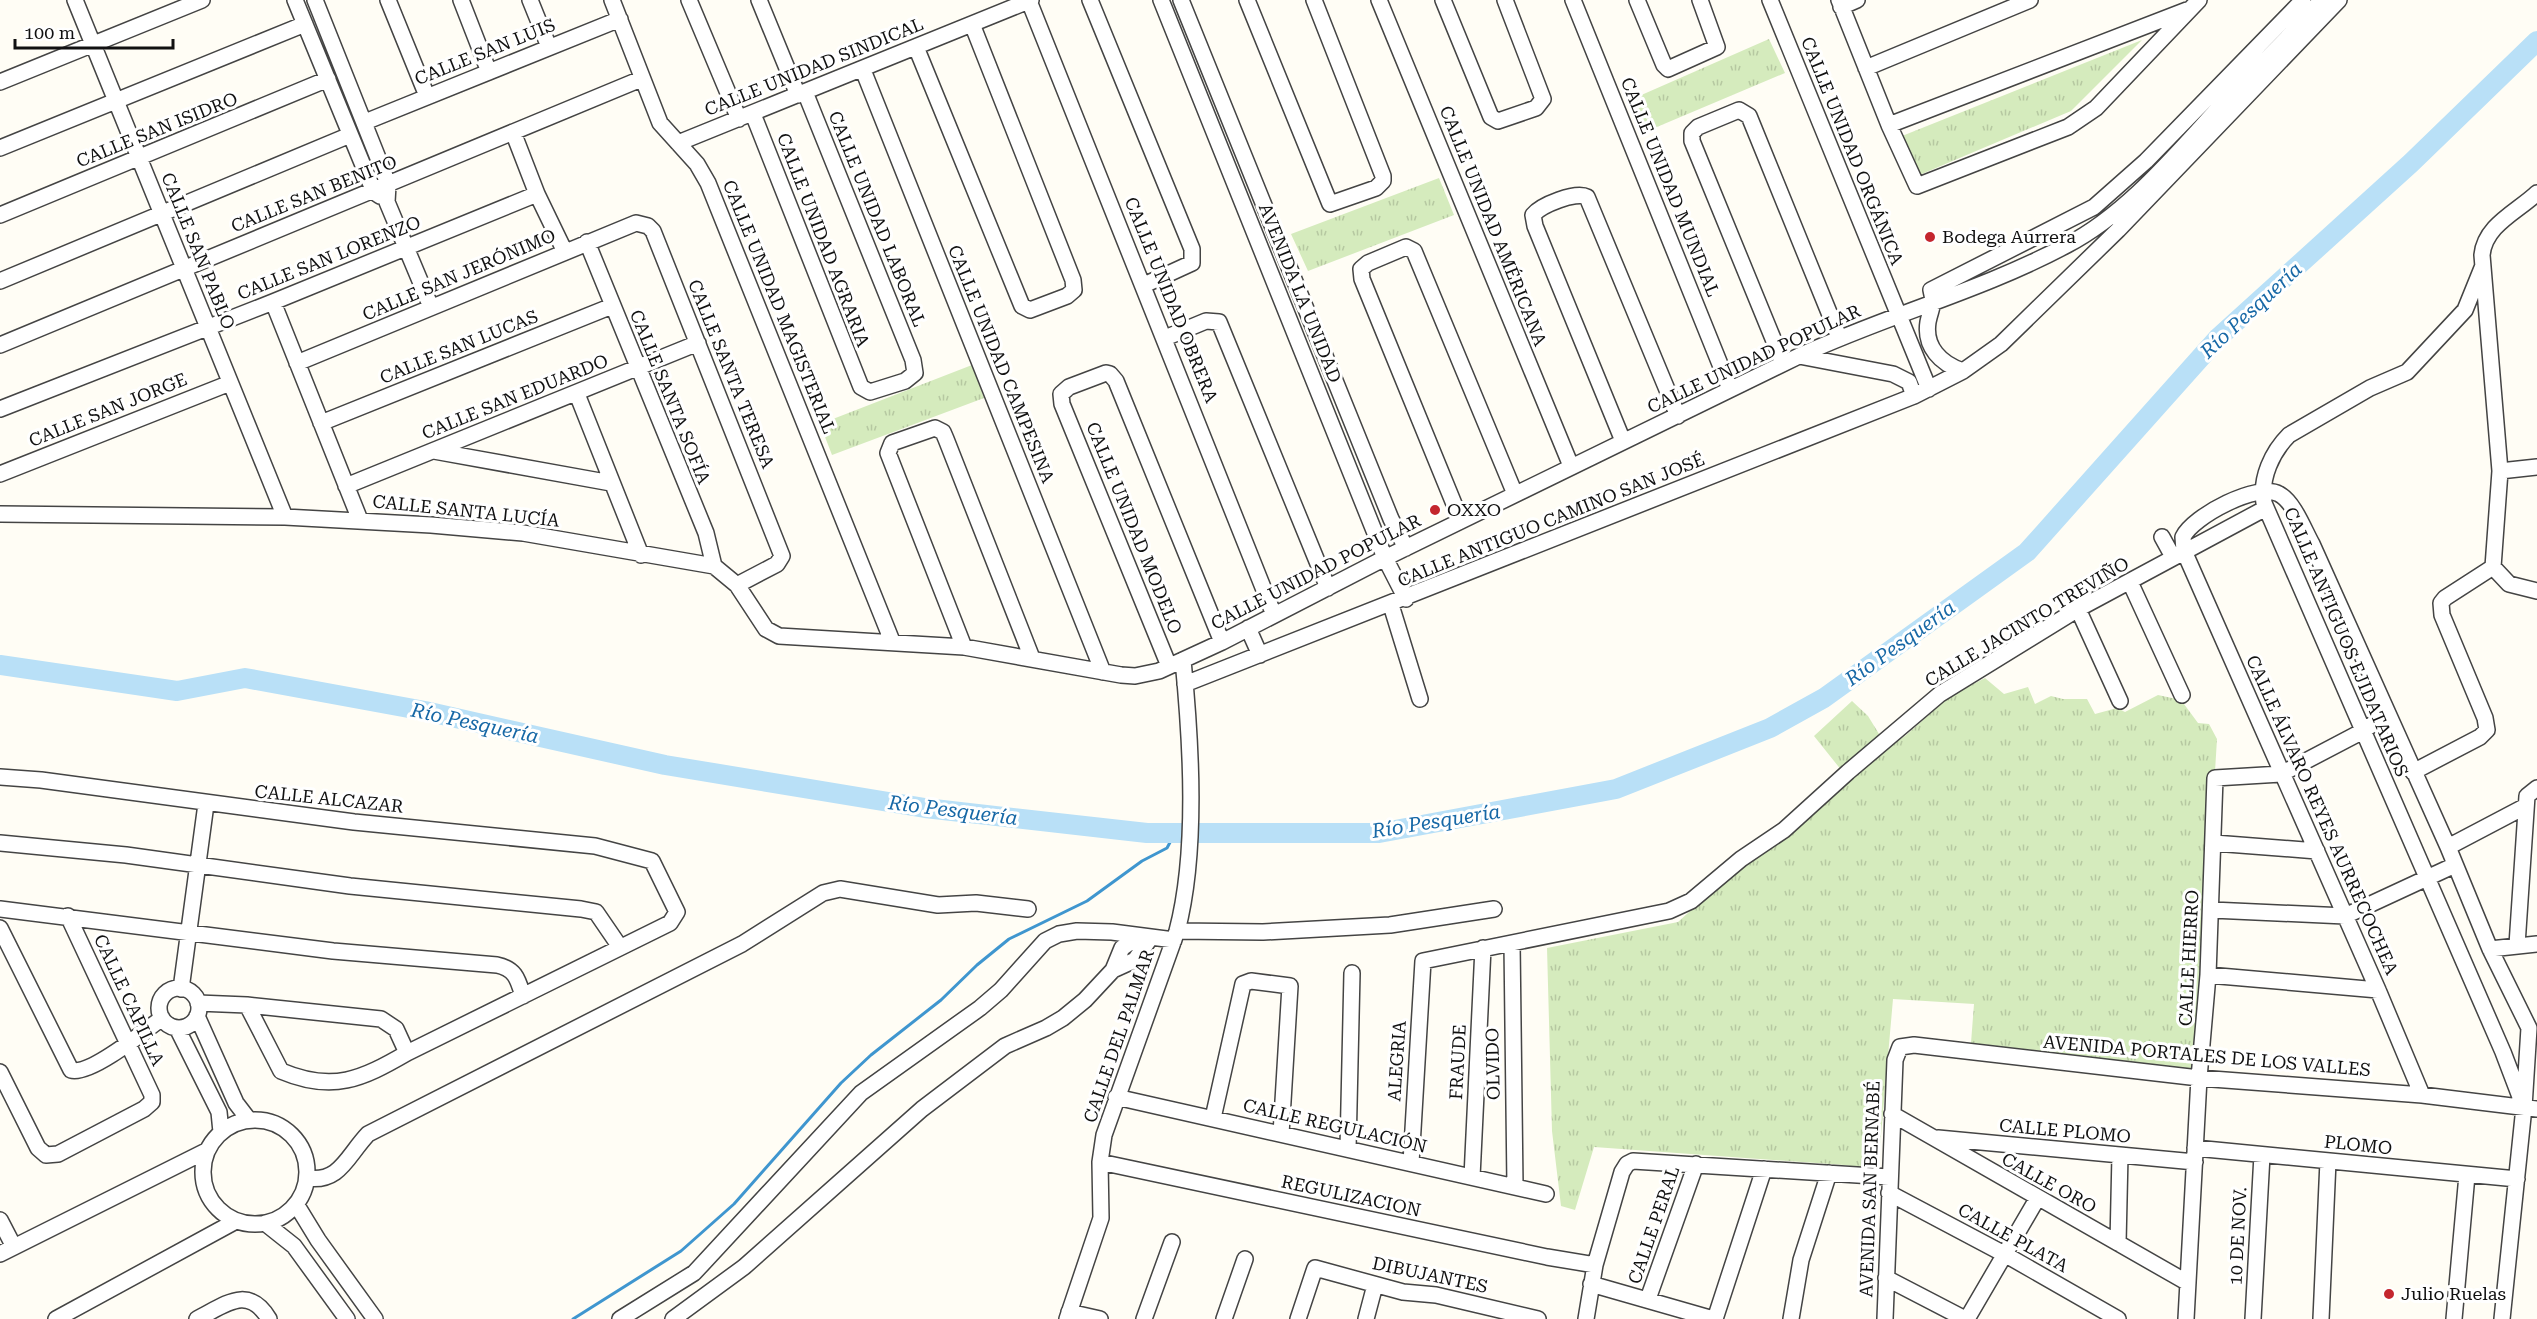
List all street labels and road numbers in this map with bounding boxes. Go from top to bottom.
street label: CALLE UNIDAD SINDICAL [701,13,926,120]
street label: CALLE SAN LUIS [411,14,558,89]
street label: CALLE UNIDAD ORGÁNICA [1797,34,1908,268]
street label: CALLE UNIDAD MUNDIAL [1617,74,1724,300]
street label: CALLE SAN ISIDRO [73,88,240,171]
street label: CALLE UNIDAD AMÉRICANA [1436,103,1551,349]
street label: CALLE UNIDAD LABORAL [825,108,930,330]
street label: CALLE UNIDAD AGRARIA [773,130,874,350]
street label: CALLE SAN BENITO [228,151,400,236]
street label: CALLE SAN PABLO [157,169,240,332]
street label: CALLE UNIDAD MAGISTERIAL [719,177,840,437]
street label: CALLE UNIDAD OBRERA [1121,194,1223,406]
street label: AVENIDA LA UNIDAD [1255,200,1346,386]
street label: CALLE SAN LORENZO [234,211,423,304]
street label: CALLE SAN JERÓNIMO [359,224,558,325]
street label: CALLE UNIDAD CAMPESINA [944,242,1059,486]
street label: CALLE SANTA TERESA [684,276,779,472]
street label: CALLE UNIDAD POPULAR [1644,300,1864,417]
street label: CALLE SAN LUCAS [377,305,541,388]
street label: CALLE SANTA SOFÍA [626,307,715,487]
street label: CALLE SAN EDUARDO [419,350,611,444]
street label: CALLE SAN JORGE [26,368,190,451]
street label: CALLE UNIDAD MODELO [1082,419,1187,637]
street label: CALLE ANTIGUO CAMINO SAN JOSÉ [1394,448,1707,591]
street label: CALLE SANTA LUCÍA [371,490,561,531]
street label: CALLE ANTIGUOS EJIDATARIOS [2280,504,2413,780]
street label: CALLE UNIDAD POPULAR [1207,509,1425,634]
street label: CALLE JACINTO TREVIÑO [1921,552,2133,691]
street label: CALLE ÁLVARO REYES AURRECOCHEA [2242,652,2403,978]
street label: CALLE ALCAZAR [254,780,405,817]
street label: CALLE HIERRO [2174,889,2203,1027]
street label: CALLE CAPILLA [90,931,169,1069]
street label: CALLE DEL PALMAR [1079,946,1158,1125]
street label: ALEGRIA [1383,1019,1410,1102]
street label: FRAUDE [1445,1024,1470,1100]
street label: OLVIDO [1481,1028,1504,1100]
street label: AVENIDA PORTALES DE LOS VALLES [2042,1031,2372,1080]
street label: AVENIDA SAN BERNABÉ [1855,1080,1884,1298]
street label: CALLE REGULACIÓN [1241,1094,1429,1157]
street label: CALLE PLOMO [1998,1114,2132,1147]
street label: PLOMO [2323,1130,2393,1159]
street label: CALLE ORO [1998,1148,2100,1217]
street label: CALLE PERAL [1624,1163,1684,1287]
street label: REGULIZACION [1279,1170,1423,1221]
street label: 10 DE NOV. [2224,1186,2251,1286]
street label: CALLE PLATA [1955,1199,2072,1277]
street label: DIBUJANTES [1370,1252,1490,1297]

